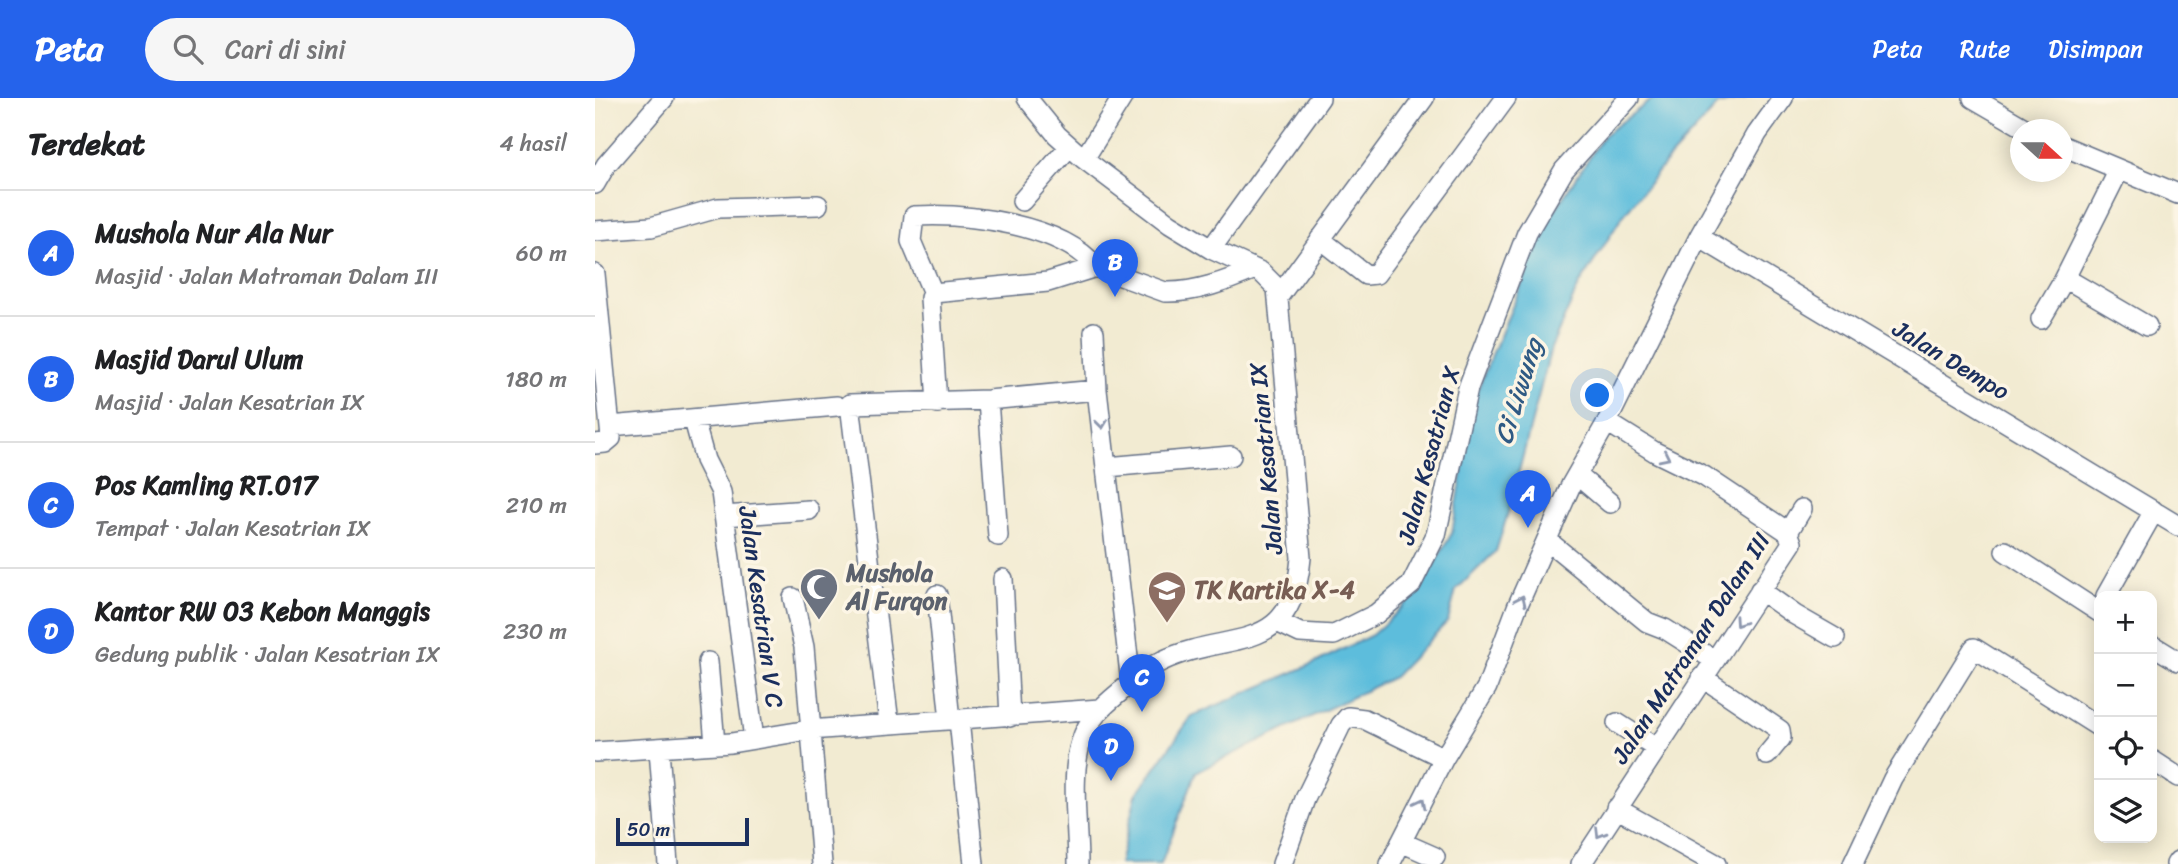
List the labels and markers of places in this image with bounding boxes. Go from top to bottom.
pin: B [1092,239,1138,297]
pin: A [1505,470,1551,528]
place label: Mushola Al Furqon [845,552,947,622]
mosque icon: Mushola Al Furqon [798,566,840,621]
school or university icon: TK Kartika X-4 [1146,569,1188,624]
place label: TK Kartika X-4 [1194,569,1355,611]
pin: C [1119,654,1165,712]
pin: D [1088,723,1134,781]

